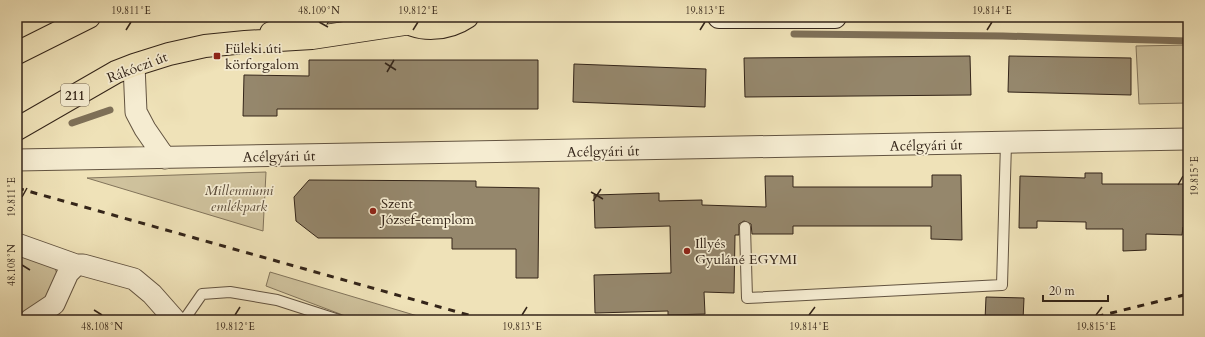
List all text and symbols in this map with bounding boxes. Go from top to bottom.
text: 19.811°E [111,4,151,18]
text: 48.109°N [298,4,340,18]
text: 19.812°E [398,4,438,18]
text: 19.813°E [685,4,725,18]
text: 19.814°E [972,4,1012,18]
place label: Füleki úti körforgalom [225,39,299,74]
street label: Rákóczi út [104,47,171,88]
marker: Füleki úti körforgalom [212,51,222,61]
road number: 211 [61,84,89,106]
street label: Acélgyári út [890,135,963,156]
street label: Acélgyári út [567,141,640,162]
street label: Acélgyári út [243,146,316,167]
text: 19.815°E [1188,156,1202,196]
text: 19.811°E [5,177,19,217]
park label: Millenniumi emlékpark [205,181,274,216]
place label: Szent József-templom [379,194,474,229]
marker: Szent József-templom [368,206,378,216]
place label: Illyés Gyuláné EGYMI [695,234,797,269]
text: 48.108°N [5,244,19,286]
marker: Illyés Gyuláné EGYMI [682,246,692,256]
scale bar [1043,277,1108,303]
text: 20 m [1049,283,1076,299]
text: 48.108°N [81,320,123,334]
text: 19.812°E [215,320,255,334]
text: 19.813°E [502,320,542,334]
text: 19.814°E [789,320,829,334]
text: 19.815°E [1076,320,1116,334]

